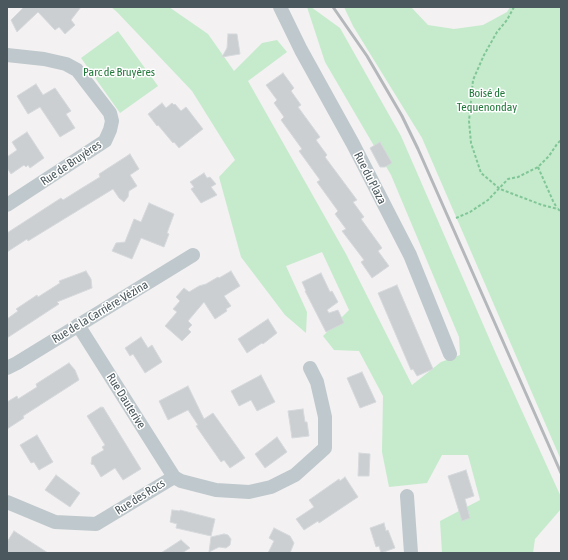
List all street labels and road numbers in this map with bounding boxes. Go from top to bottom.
street label: Rue de Bruyères [38,137,104,189]
street label: Rue du Plaza [351,150,389,206]
street label: Rue de la Carrière-Vézina [49,278,151,346]
street label: Rue Dauterive [103,371,149,431]
street label: Rue des Rocs [112,476,168,518]

